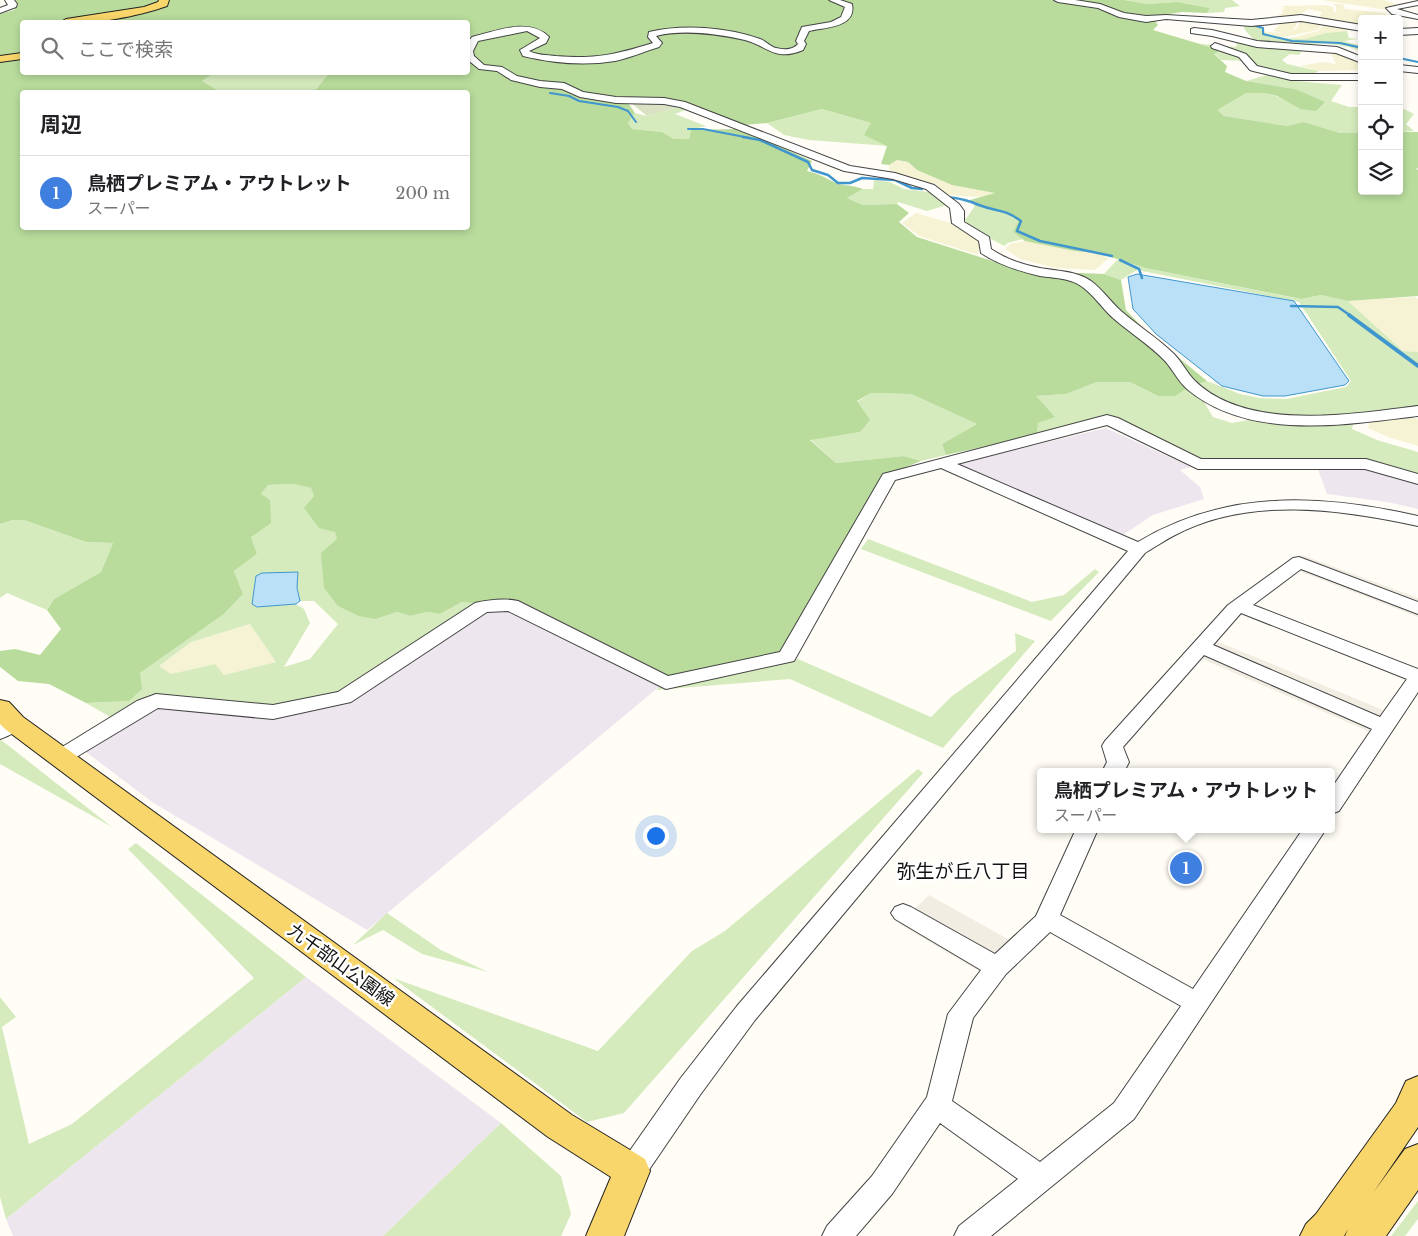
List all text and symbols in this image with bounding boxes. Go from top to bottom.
map controls [1358,15,1403,195]
button: + [1358,15,1403,60]
search box [20,20,470,75]
icon: search [38,34,66,62]
text: ここで検索 [78,38,173,61]
button: − [1358,60,1403,105]
button: locate [1358,105,1403,150]
text: 周辺 [40,112,82,138]
button: layers [1358,150,1403,195]
text: 鳥栖プレミアム・アウトレット [87,172,352,195]
text: 1 [53,183,59,203]
text: 200 m [396,183,450,203]
text: スーパー [87,198,151,218]
popup [1037,768,1335,833]
text: 鳥栖プレミアム・アウトレット [1054,779,1318,802]
text: スーパー [1054,805,1118,825]
your location [643,823,669,849]
pin: 1 [1170,849,1202,887]
district label: 弥生が丘八丁目 [896,860,1030,883]
street label: 九千部山公園線 [284,919,398,1011]

